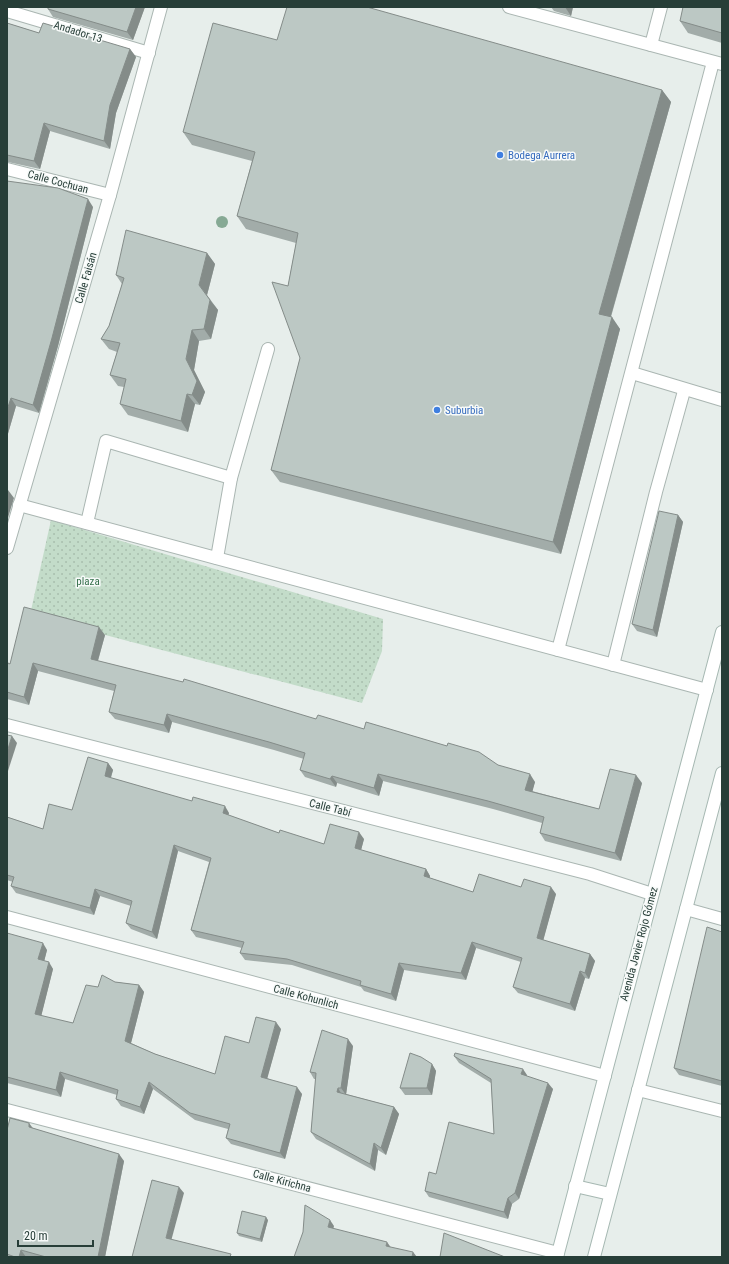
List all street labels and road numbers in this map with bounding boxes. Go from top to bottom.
street label: Andador 13 [52,18,104,46]
street label: Calle Cochuan [26,168,90,196]
street label: Calle Faisán [72,251,100,305]
street label: Calle Tabí [308,797,353,820]
street label: Avenida Javier Rojo Gómez [617,885,661,1003]
street label: Calle Kohunlich [272,982,340,1012]
street label: Calle Kirichna [252,1167,312,1195]

